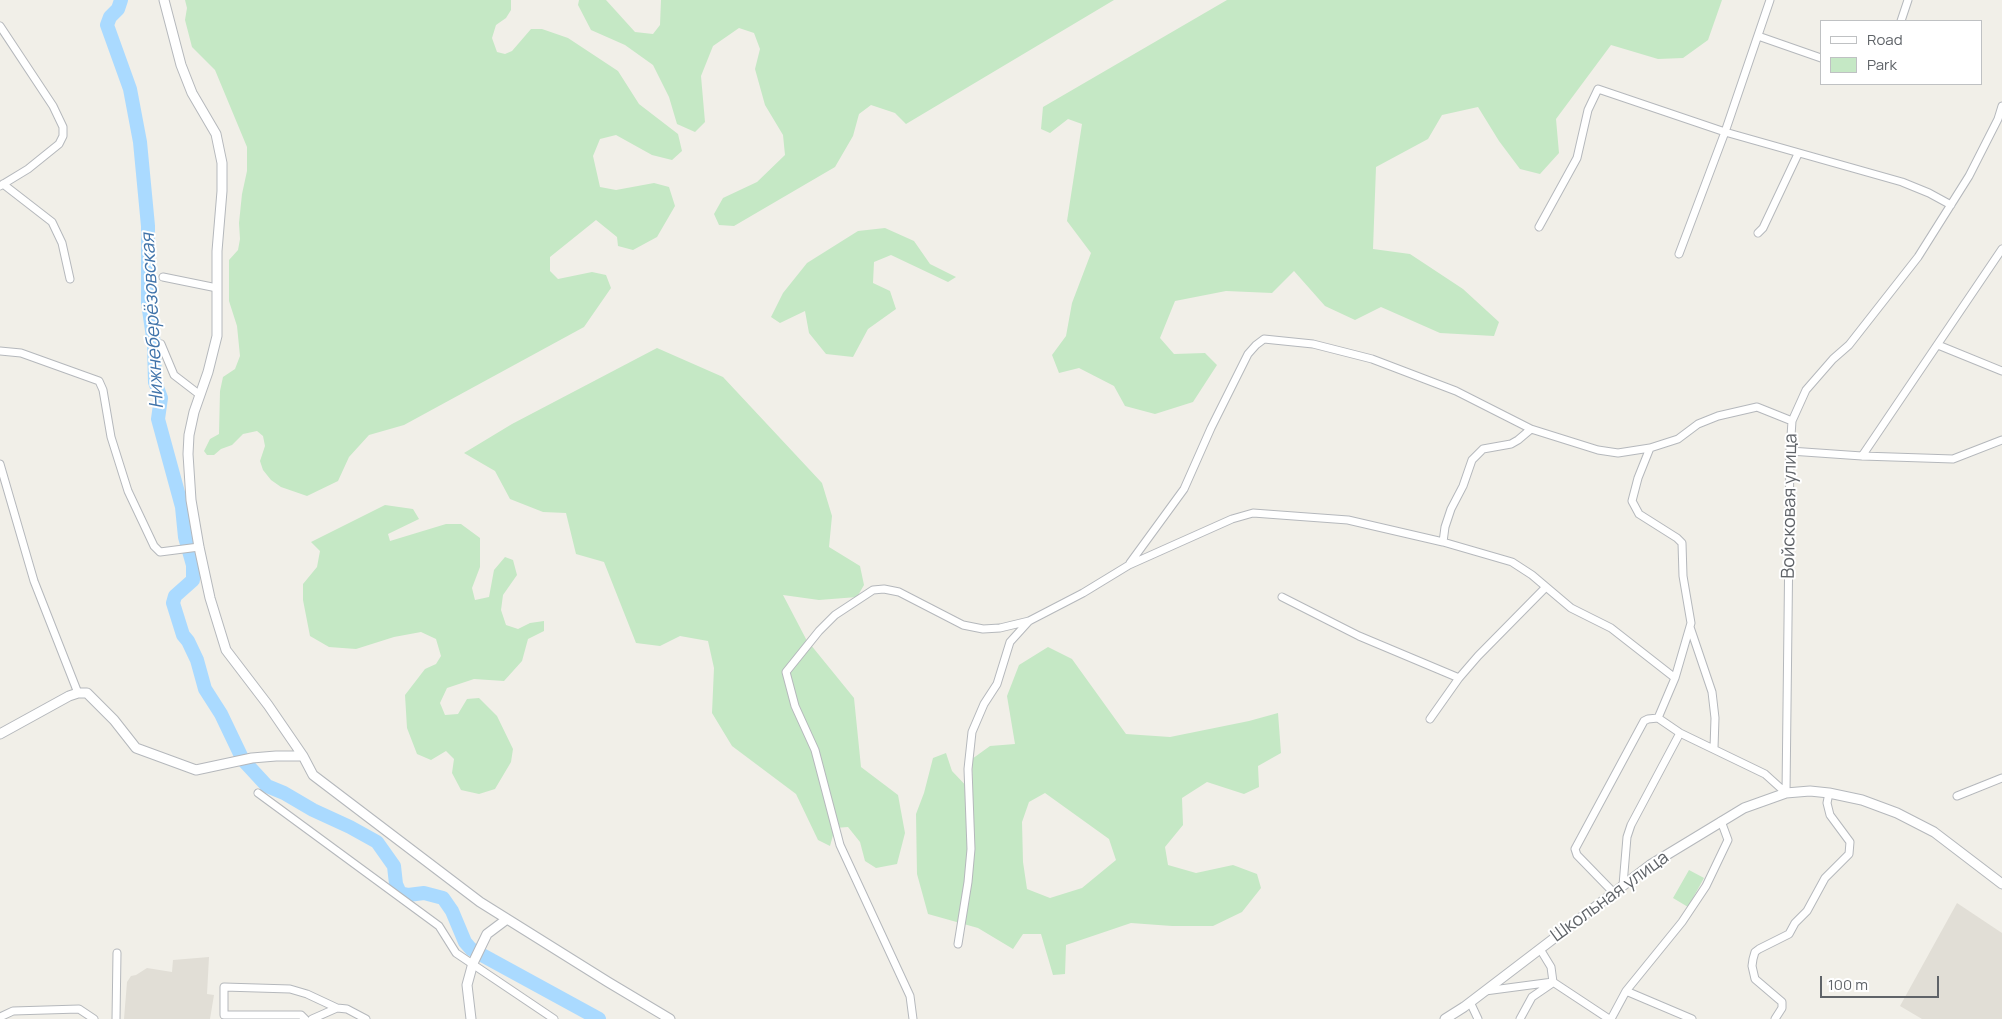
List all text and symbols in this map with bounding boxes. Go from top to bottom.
legend [1820,20,1982,85]
text: Road [1867,29,1903,50]
text: Park [1867,54,1897,75]
water label: Нижнеберёзовская [137,233,169,409]
street label: Войсковая улица [1778,433,1802,579]
street label: Школьная улица [1547,847,1673,947]
scale bar [1822,966,1941,998]
text: 100 m [1828,974,1868,995]

